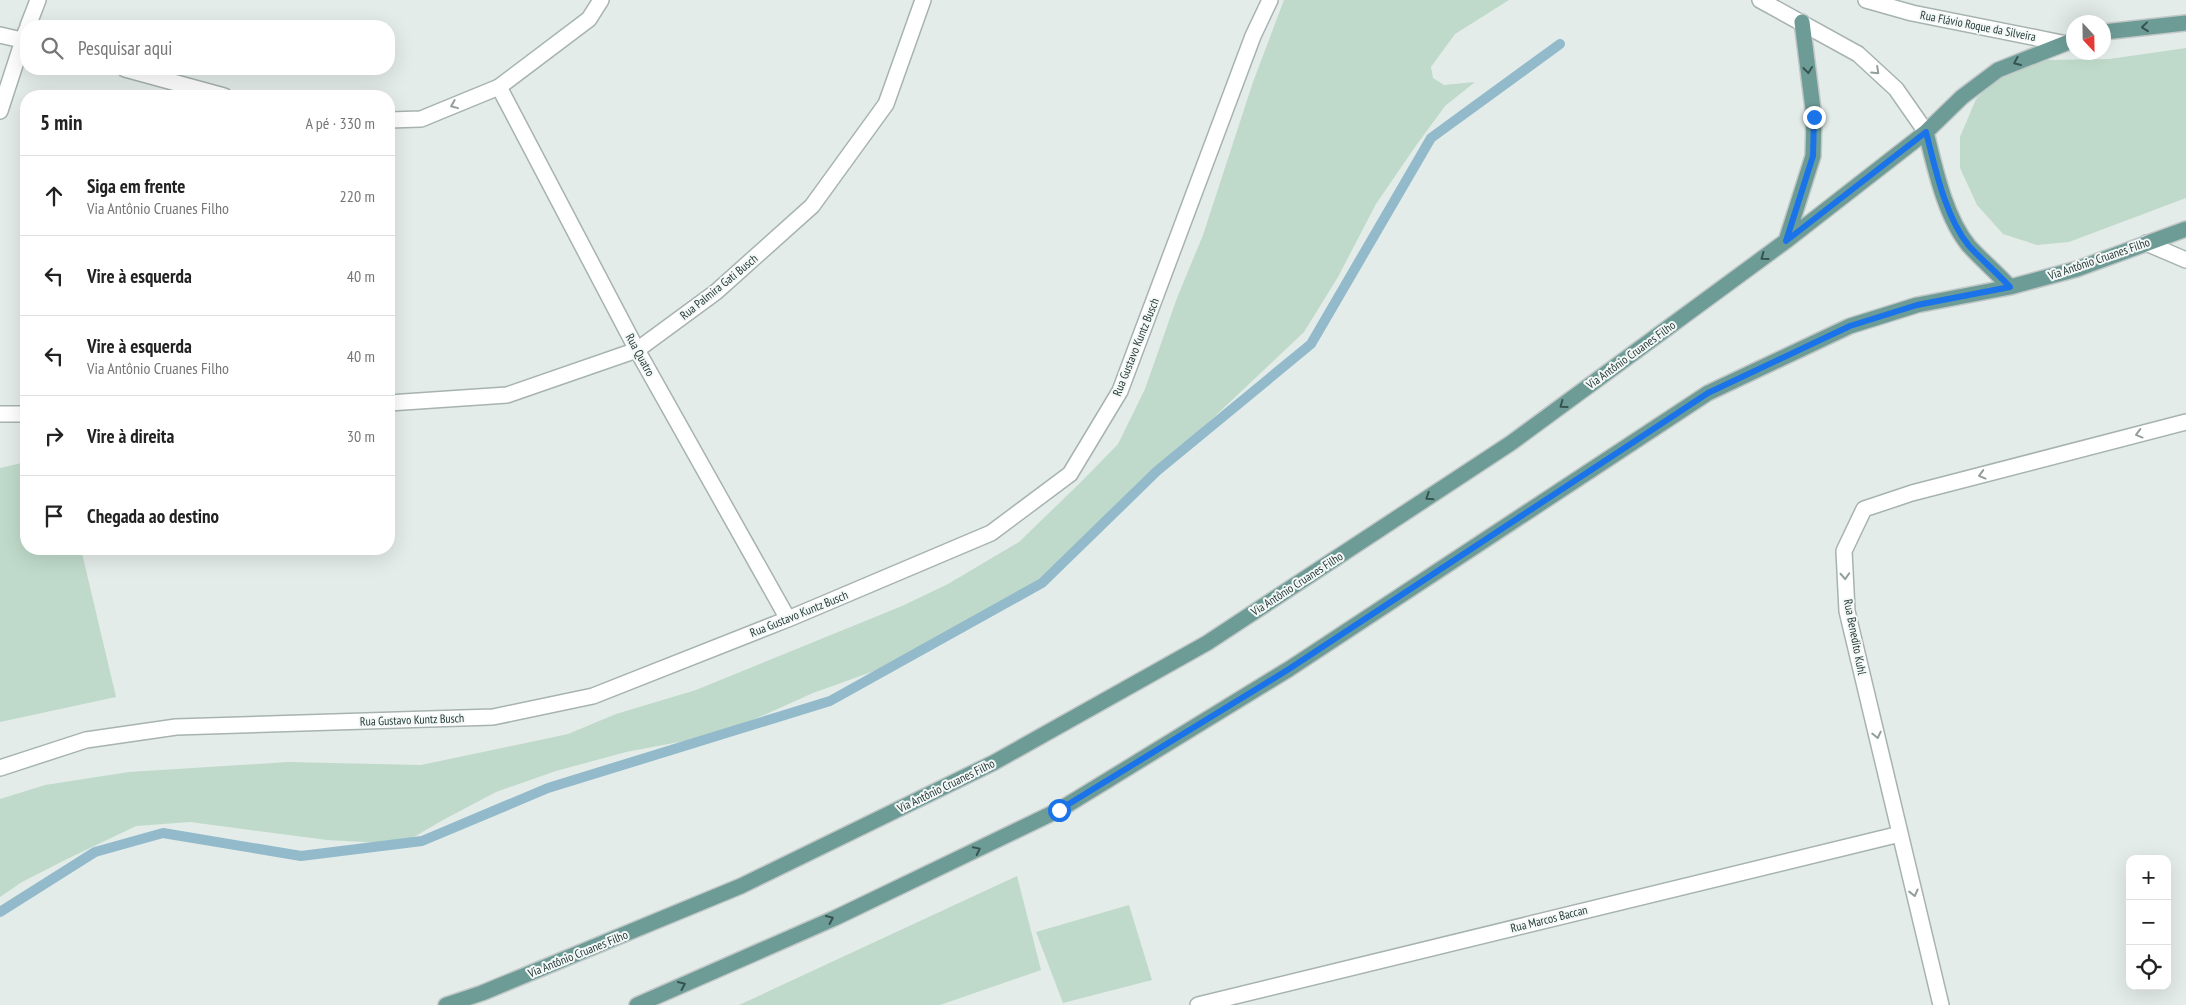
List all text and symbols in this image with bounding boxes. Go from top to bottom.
street label: Rua Flávio Roque da Silveira [1919,7,2037,44]
north arrow [2066,15,2111,60]
search box [20,20,395,75]
one-way arrow [2140,21,2148,32]
icon: search [38,34,66,62]
text: Pesquisar aqui [78,36,172,60]
one-way arrow [2013,56,2022,66]
one-way arrow [1870,65,1879,74]
one-way arrow [1802,66,1813,74]
one-way arrow [450,99,459,110]
route end [1803,106,1826,129]
text: 5 min [40,109,82,136]
text: A pé · 330 m [305,113,375,133]
text: Siga em frente [87,174,185,198]
icon: ahead [40,182,68,210]
text: 220 m [340,186,375,206]
text: Via Antônio Cruanes Filho [87,198,229,218]
street label: Via Antônio Cruanes Filho [2045,234,2152,283]
street label: Rua Palmira Gati Busch [677,251,761,323]
one-way arrow [1760,251,1770,260]
icon: left [40,262,68,290]
text: Vire à esquerda [87,264,192,288]
text: 40 m [347,266,375,286]
street label: Rua Gustavo Kuntz Busch [1109,296,1162,398]
street label: Via Antônio Cruanes Filho [1582,317,1678,393]
street label: Rua Quatro [623,331,658,379]
text: Vire à esquerda [87,334,192,358]
icon: left [40,342,68,370]
text: 40 m [347,346,375,366]
text: Via Antônio Cruanes Filho [87,358,229,378]
one-way arrow [1559,399,1569,408]
icon: right [40,422,68,450]
text: Vire à direita [87,424,174,448]
text: 30 m [347,426,375,446]
one-way arrow [2134,428,2143,439]
one-way arrow [1977,469,1986,480]
one-way arrow [1425,491,1435,500]
icon: arrive [40,502,68,530]
text: Chegada ao destino [87,504,219,528]
street label: Via Antônio Cruanes Filho [1247,548,1345,619]
one-way arrow [1840,572,1851,580]
street label: Rua Gustavo Kuntz Busch [748,587,850,640]
street label: Rua Benedito Kuhl [1841,598,1870,676]
street label: Rua Gustavo Kuntz Busch [360,710,464,729]
one-way arrow [1871,730,1882,739]
street label: Via Antônio Cruanes Filho [894,755,997,816]
route start [1048,799,1071,822]
one-way arrow [972,845,981,856]
map controls [2126,855,2171,990]
button: + [2126,855,2171,900]
one-way arrow [1908,889,1919,898]
button: − [2126,900,2171,945]
street label: Rua Marcos Baccan [1509,902,1589,935]
one-way arrow [825,915,834,926]
street label: Via Antônio Cruanes Filho [525,927,630,981]
button: locate [2126,945,2171,990]
one-way arrow [677,981,686,992]

